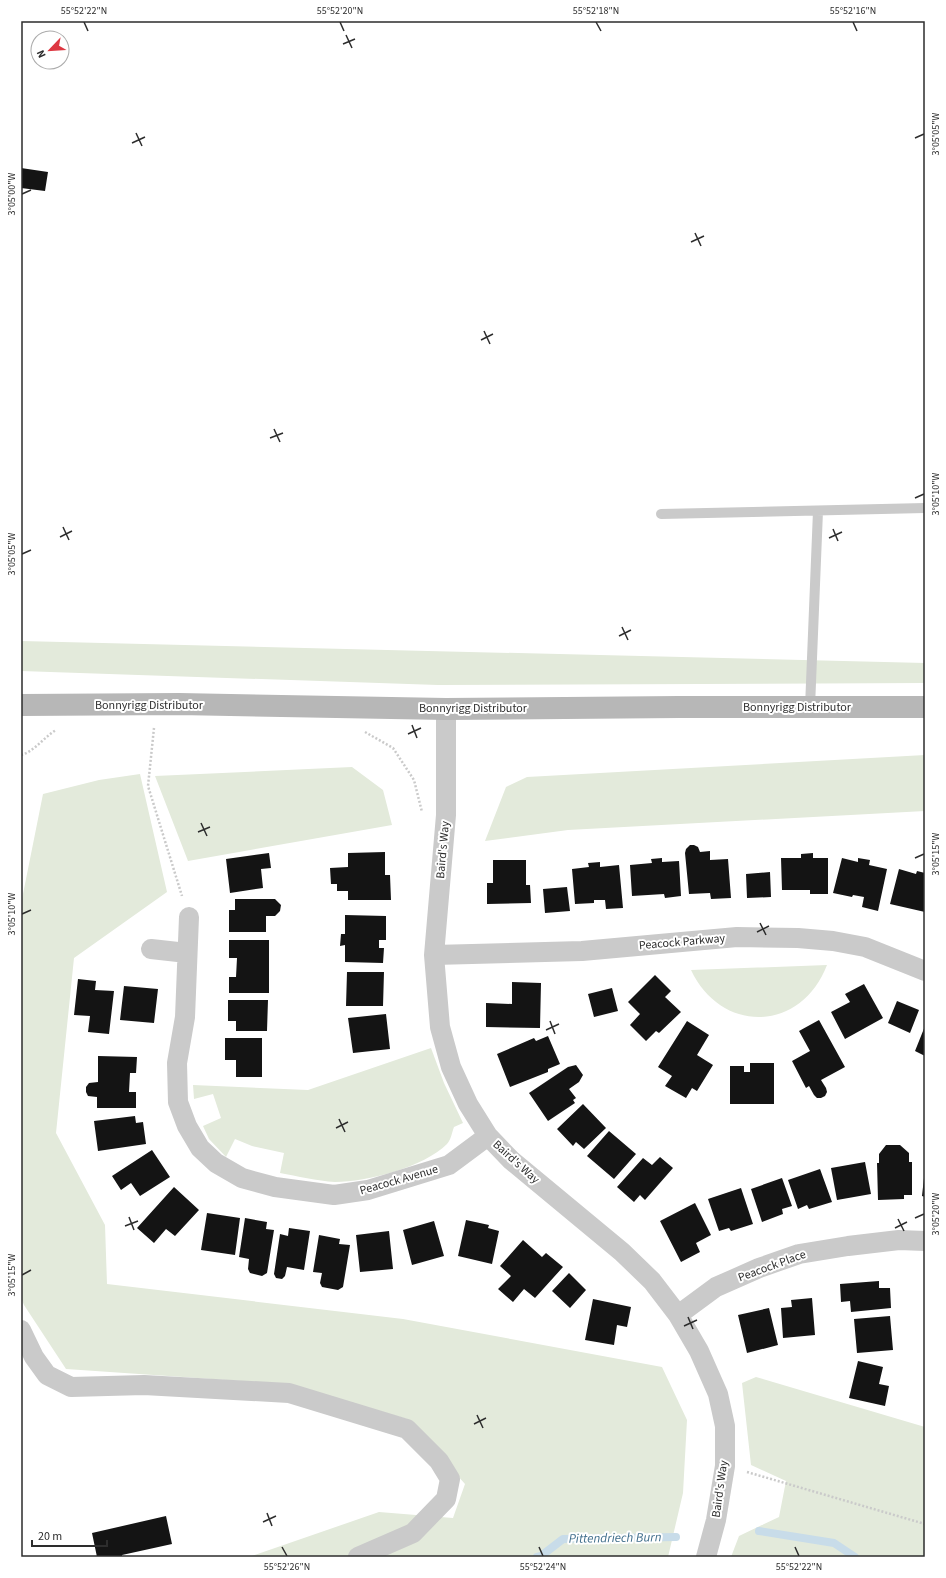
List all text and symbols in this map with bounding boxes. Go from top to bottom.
text: 55°52'22"N [61,4,107,18]
text: 55°52'20"N [317,4,363,18]
text: 55°52'18"N [573,4,619,18]
text: 55°52'16"N [830,4,876,18]
north arrow [30,30,70,70]
text: N [33,48,50,61]
text: 3°05'05"W [929,112,943,155]
text: 3°05'00"W [5,172,19,215]
text: 3°05'10"W [929,472,943,515]
text: 3°05'05"W [5,532,19,575]
street label: Bonnyrigg Distributor [95,697,204,714]
street label: Bonnyrigg Distributor [743,699,852,716]
street label: Bonnyrigg Distributor [419,700,528,717]
street label: Baird's Way [432,820,454,880]
text: 3°05'15"W [929,832,943,875]
text: 3°05'10"W [5,892,19,935]
street label: Peacock Parkway [638,930,726,954]
street label: Baird's Way [489,1136,543,1188]
street label: Peacock Avenue [358,1161,440,1199]
text: 3°05'20"W [929,1192,943,1235]
street label: Peacock Place [736,1246,808,1286]
text: 3°05'15"W [5,1253,19,1296]
street label: Baird's Way [708,1459,732,1519]
scale bar [32,1522,107,1548]
text: 20 m [38,1528,62,1545]
water label: Pittendriech Burn [568,1528,662,1548]
text: 55°52'26"N [264,1560,310,1574]
text: 55°52'24"N [520,1560,566,1574]
text: 55°52'22"N [776,1560,822,1574]

